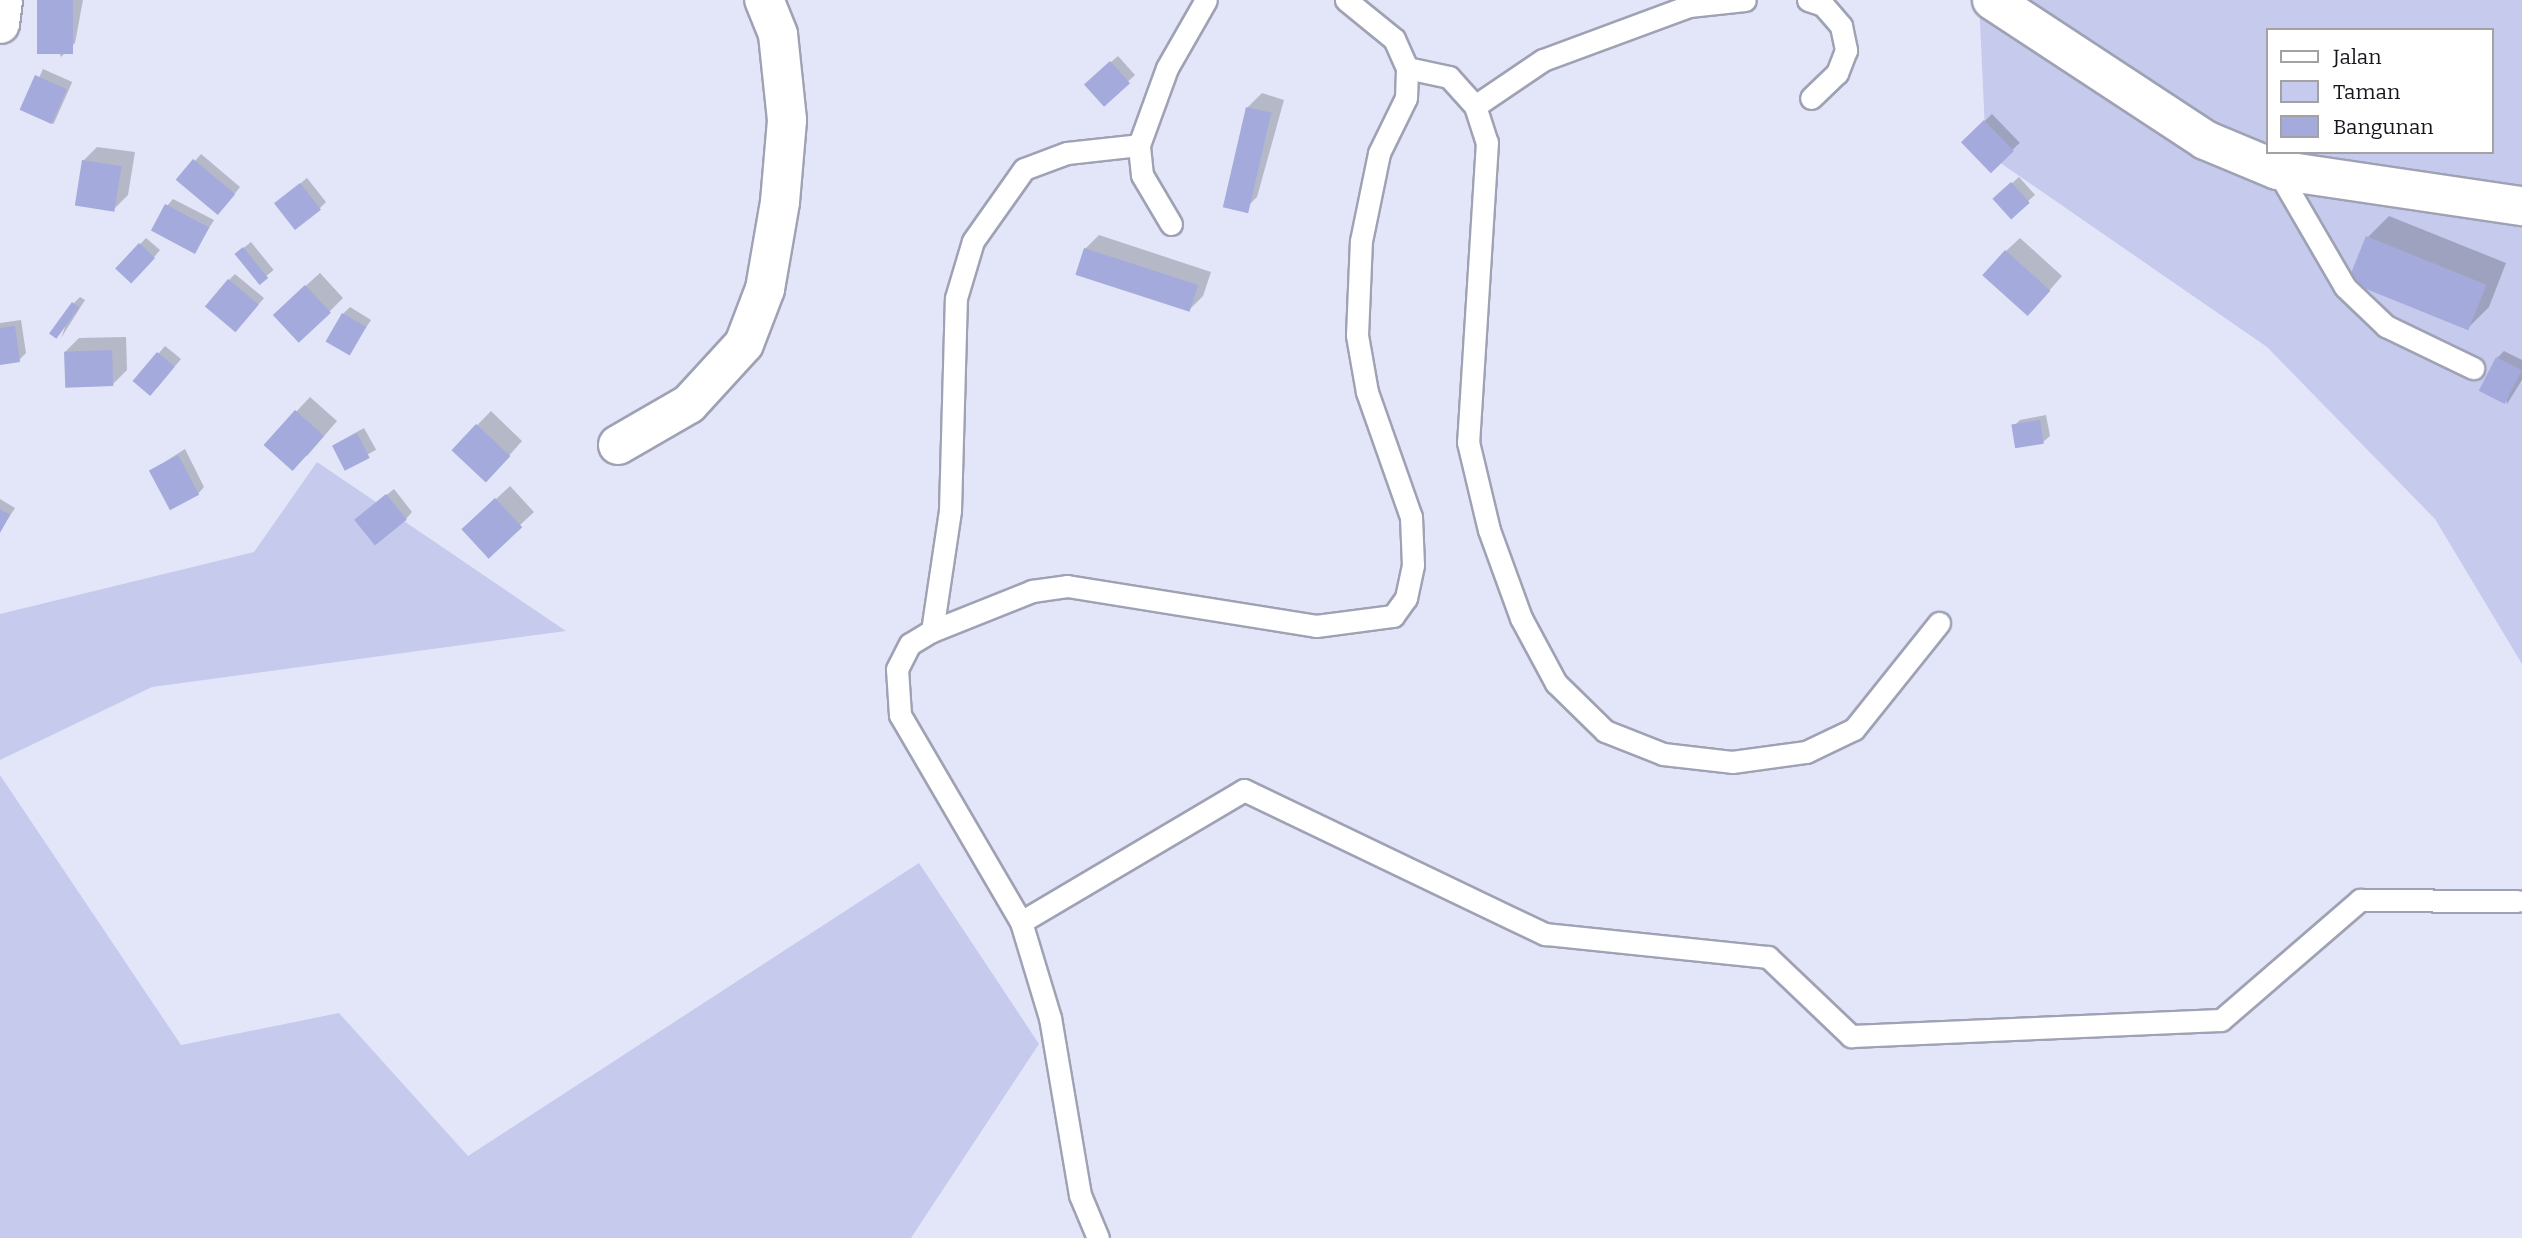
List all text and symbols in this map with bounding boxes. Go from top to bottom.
legend [2266,28,2494,154]
text: Jalan [2333,44,2382,70]
text: Taman [2333,79,2400,105]
text: Bangunan [2333,114,2434,140]

